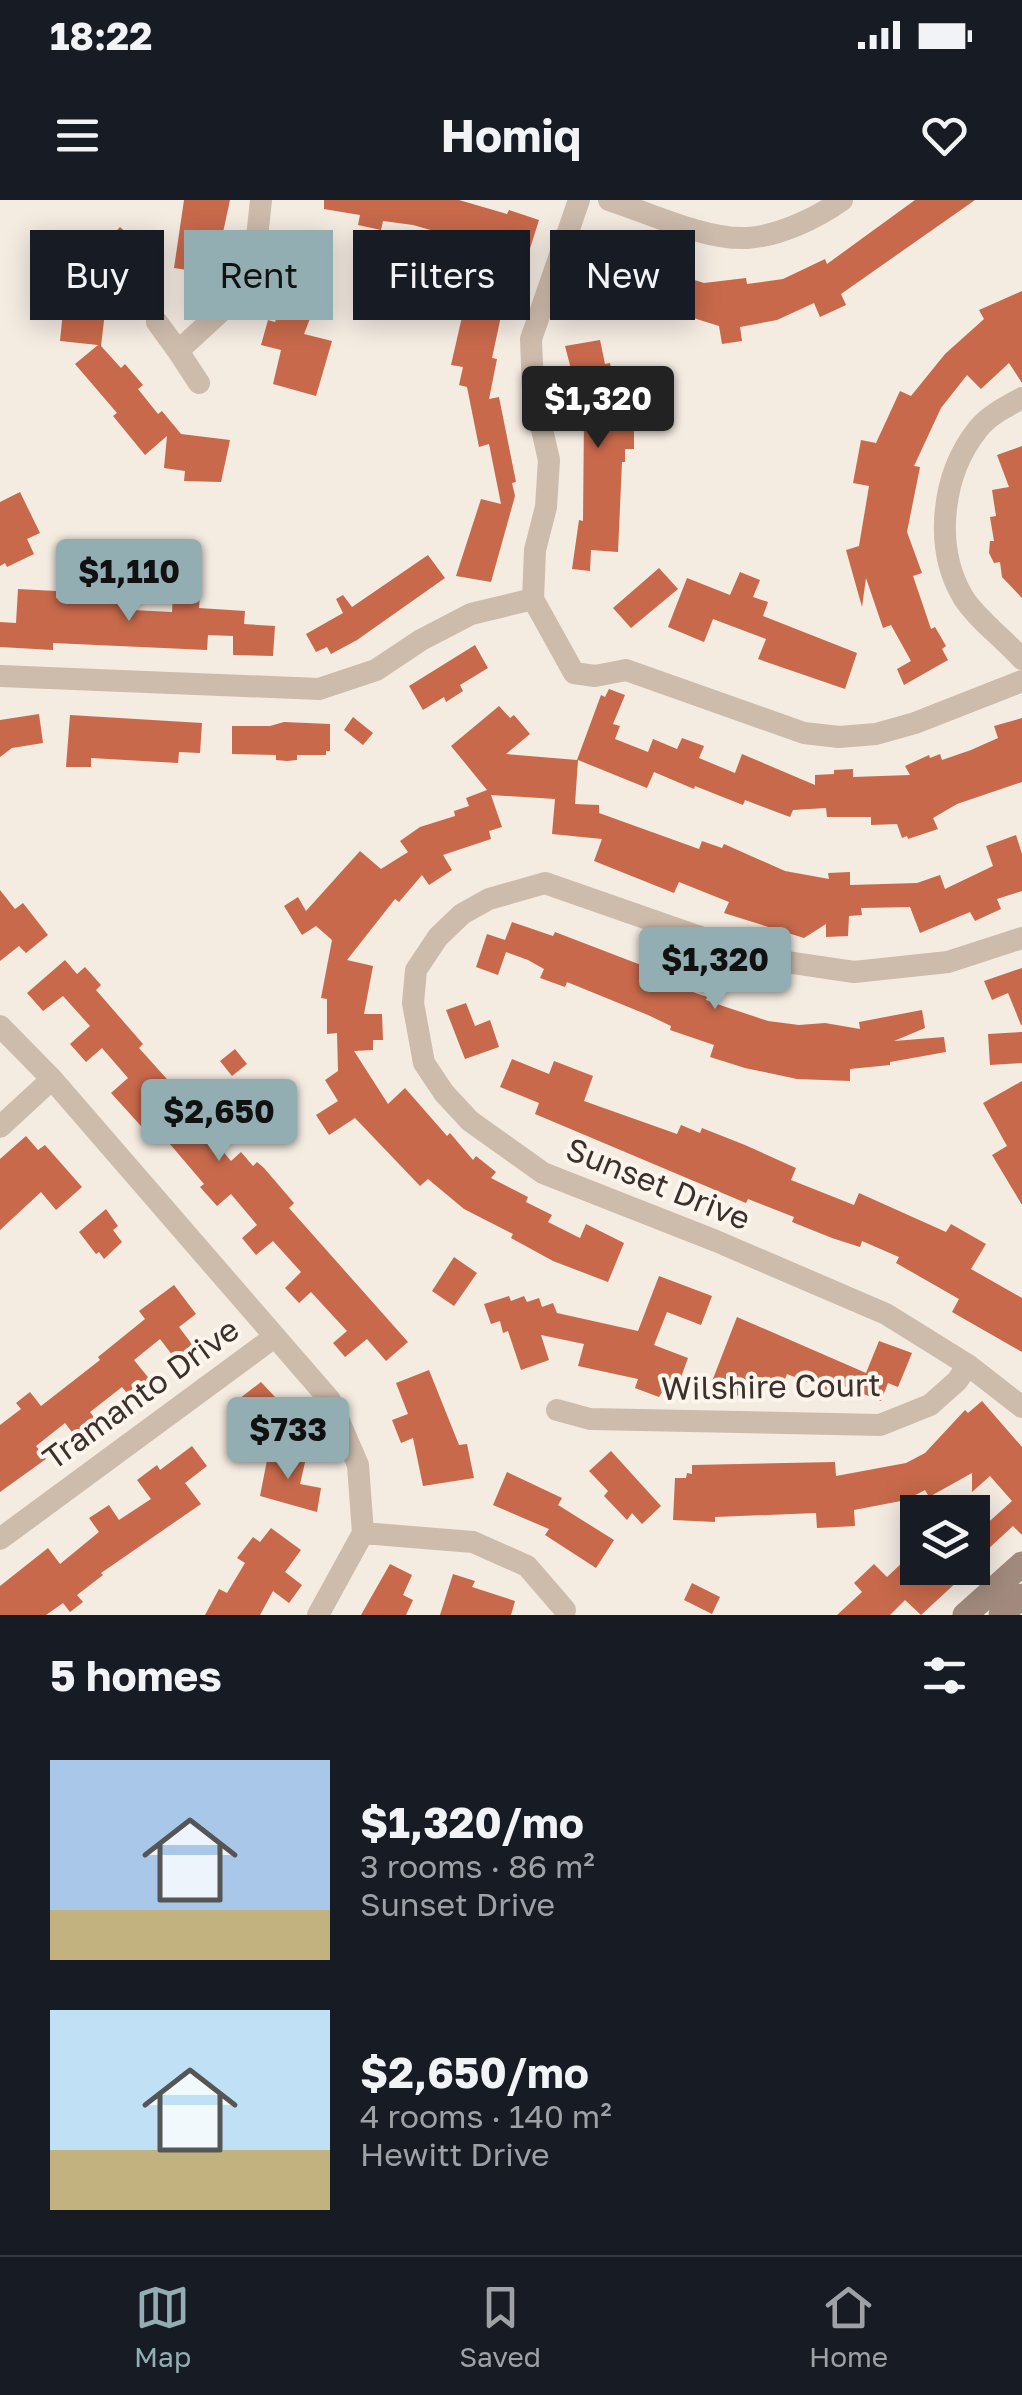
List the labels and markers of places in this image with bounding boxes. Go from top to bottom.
pin: $1,320 [517,366,679,451]
pin: $1,110 [48,539,210,624]
pin: $1,320 [634,927,796,1012]
pin: $2,650 [138,1079,300,1164]
pin: $733 [229,1397,347,1482]

